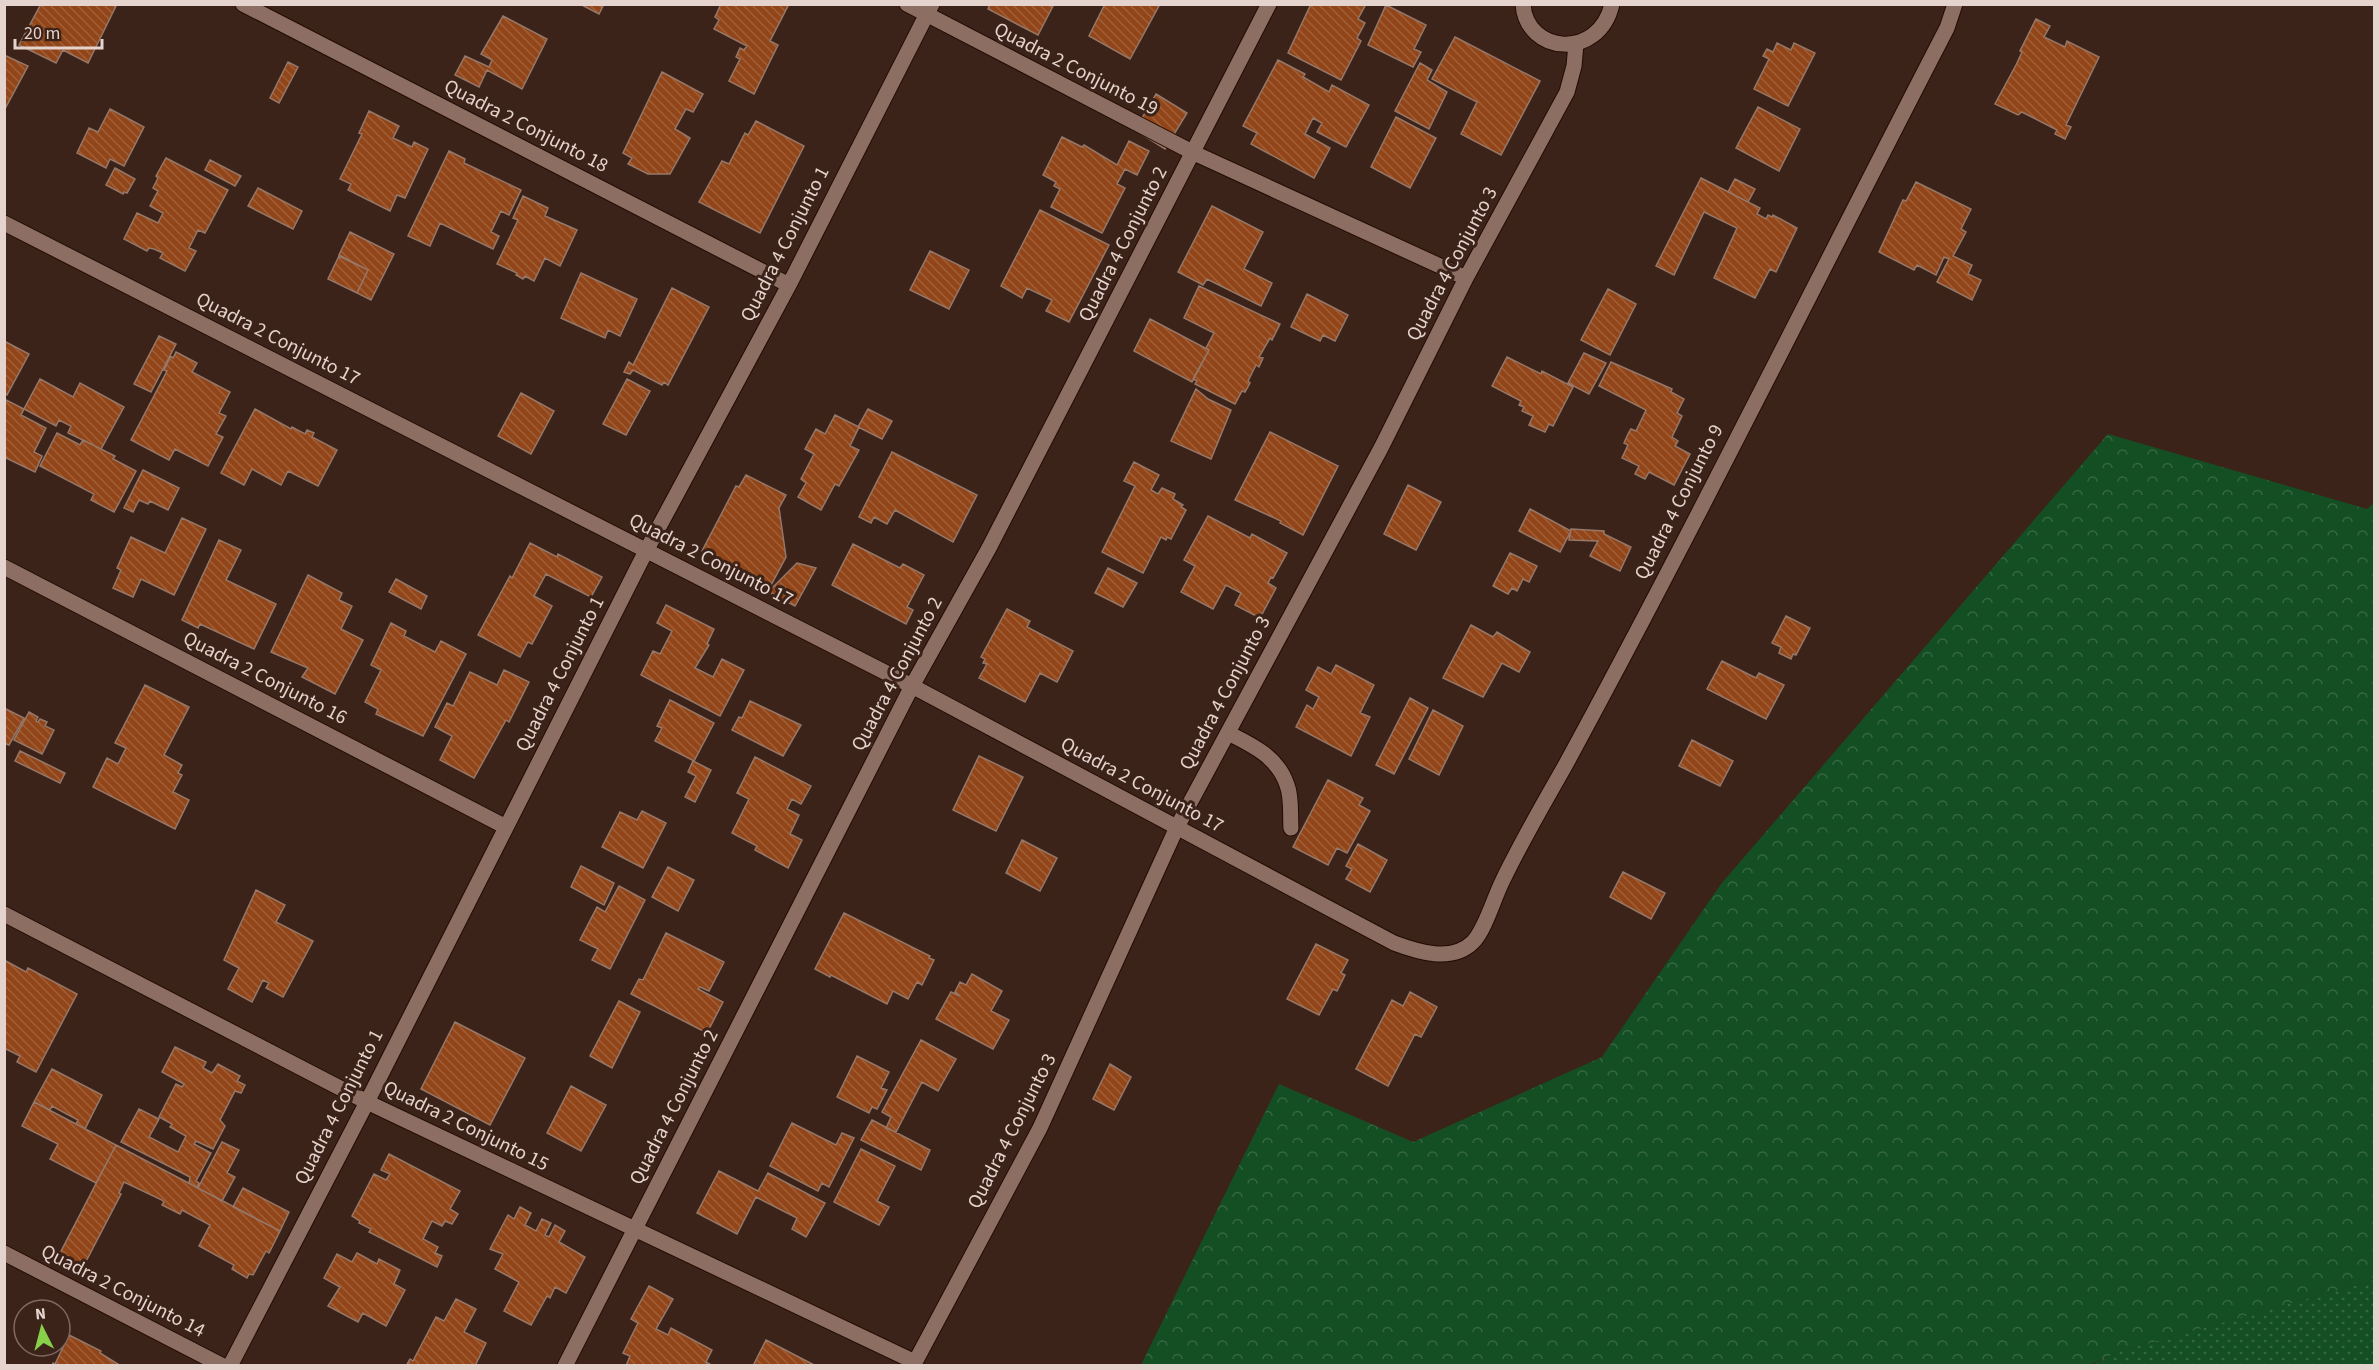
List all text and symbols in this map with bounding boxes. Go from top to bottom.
scale bar [15,12,102,50]
street label: Quadra 2 Conjunto 19 [989,15,1163,123]
text: 20 m [24,21,60,46]
street label: Quadra 2 Conjunto 18 [439,72,613,180]
street label: Quadra 4 Conjunto 1 [734,161,836,327]
street label: Quadra 4 Conjunto 2 [1072,161,1174,327]
street label: Quadra 4 Conjunto 3 [1399,182,1505,346]
street label: Quadra 2 Conjunto 17 [191,285,365,393]
street label: Quadra 4 Conjunto 9 [1628,419,1730,585]
street label: Quadra 2 Conjunto 17 [624,506,798,614]
street label: Quadra 4 Conjunto 1 [509,591,611,757]
street label: Quadra 4 Conjunto 2 [844,592,950,756]
street label: Quadra 4 Conjunto 3 [1172,611,1278,775]
street label: Quadra 2 Conjunto 16 [178,624,352,732]
street label: Quadra 2 Conjunto 17 [1056,730,1229,840]
street label: Quadra 4 Conjunto 1 [288,1024,390,1190]
street label: Quadra 4 Conjunto 2 [623,1024,725,1190]
street label: Quadra 4 Conjunto 3 [961,1048,1063,1214]
street label: Quadra 2 Conjunto 15 [379,1074,553,1178]
street label: Quadra 2 Conjunto 14 [36,1237,210,1345]
north arrow [12,1298,72,1358]
text: N [34,1303,47,1326]

